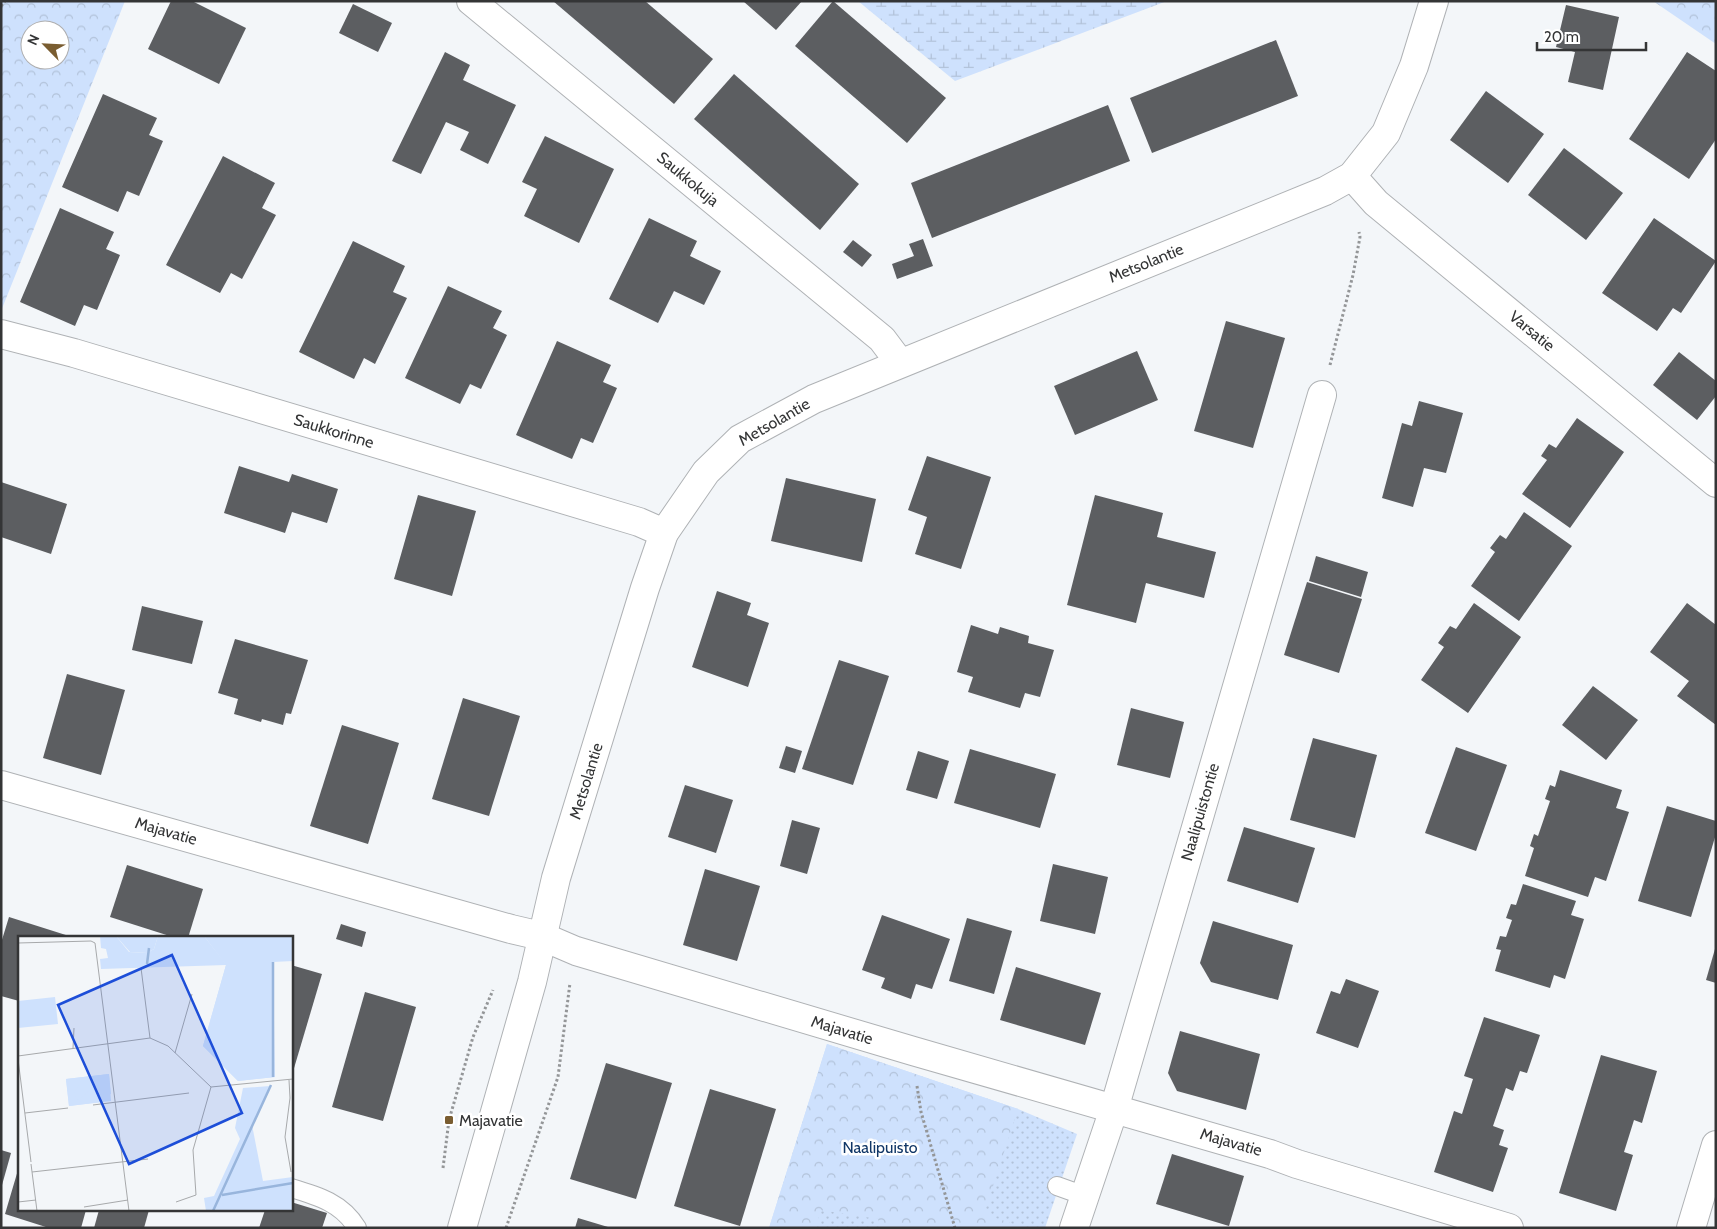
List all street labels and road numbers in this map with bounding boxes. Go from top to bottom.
street label: Saukkokuja [653,148,723,211]
street label: Metsolantie [1106,239,1186,287]
street label: Varsatie [1505,307,1559,355]
street label: Metsolantie [735,394,813,450]
street label: Saukkorinne [292,410,376,452]
street label: Metsolantie [565,740,607,822]
street label: Naalipuistontie [1177,761,1223,863]
street label: Majavatie [133,813,199,849]
street label: Majavatie [809,1012,875,1048]
street label: Majavatie [1198,1124,1264,1160]

